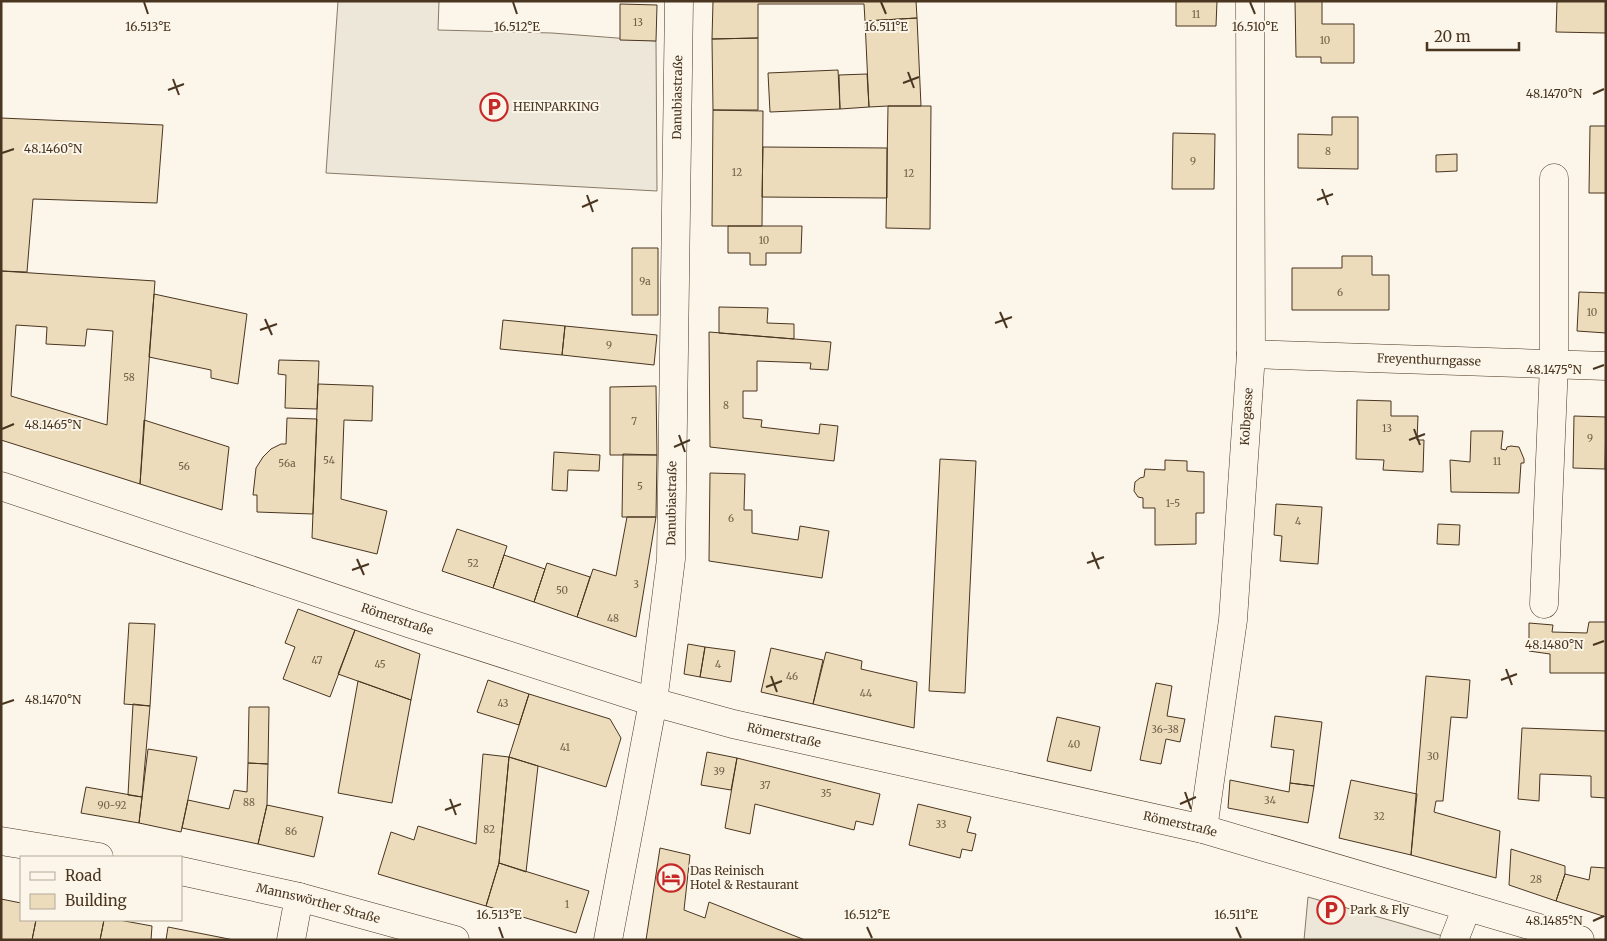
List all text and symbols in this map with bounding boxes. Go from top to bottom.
house number: 11 [1192,8,1201,21]
house number: 13 [633,16,643,29]
text: 16.513°E [125,19,171,34]
text: 16.512°E [494,19,540,34]
text: 16.511°E [864,19,908,34]
text: 16.510°E [1232,19,1278,34]
scale bar [1427,20,1520,52]
text: 20 m [1434,27,1471,46]
house number: 10 [1320,34,1330,47]
street label: Danubiastraße [669,55,685,140]
text: 48.1470°N [1526,86,1583,101]
parking icon: HEINPARKING [479,92,509,122]
place label: HEINPARKING [513,99,599,114]
text: 48.1460°N [24,141,83,156]
house number: 8 [1325,145,1331,158]
house number: 9 [1190,155,1196,168]
house number: 12 [732,166,742,179]
house number: 12 [904,167,914,180]
house number: 10 [759,234,769,247]
house number: 9a [639,275,651,288]
house number: 6 [1337,286,1343,299]
house number: 10 [1587,306,1597,319]
house number: 9 [606,339,612,352]
street label: Freyenthurngasse [1377,350,1481,369]
text: 48.1475°N [1526,362,1583,377]
house number: 58 [123,371,135,384]
street label: Kolbgasse [1237,387,1256,446]
house number: 8 [723,399,729,412]
house number: 7 [631,415,637,428]
text: 48.1465°N [25,417,82,432]
house number: 13 [1382,422,1392,435]
house number: 9 [1587,432,1593,445]
house number: 54 [323,454,335,467]
house number: 11 [1493,455,1502,468]
house number: 56a [278,457,296,470]
house number: 56 [178,460,190,473]
street label: Danubiastraße [663,461,679,546]
house number: 5 [637,480,643,493]
house number: 1-5 [1166,497,1180,510]
house number: 6 [728,512,734,525]
house number: 4 [1295,515,1301,528]
house number: 52 [467,557,479,570]
house number: 3 [633,578,639,591]
house number: 50 [556,584,568,597]
street label: Römerstraße [359,600,435,638]
house number: 48 [607,612,619,625]
text: 48.1480°N [1525,637,1584,652]
house number: 47 [312,654,323,667]
house number: 45 [374,658,386,671]
house number: 4 [715,658,721,671]
house number: 46 [786,670,798,683]
house number: 44 [860,687,872,700]
text: 48.1470°N [25,692,82,707]
house number: 43 [497,697,509,710]
street label: Römerstraße [746,719,822,750]
house number: 36-38 [1151,723,1179,736]
house number: 40 [1068,738,1080,751]
house number: 41 [560,741,570,754]
house number: 30 [1427,750,1439,763]
house number: 39 [713,765,725,778]
house number: 37 [759,779,771,792]
house number: 35 [820,787,832,800]
house number: 34 [1264,794,1276,807]
house number: 88 [243,796,255,809]
house number: 90-92 [97,799,127,812]
street label: Römerstraße [1142,808,1219,840]
house number: 32 [1373,810,1385,823]
house number: 33 [936,818,947,831]
house number: 82 [483,823,495,836]
house number: 86 [285,825,297,838]
legend [20,856,182,921]
hotel icon: Das Reinisch Hotel & Restaurant [656,863,686,893]
place label: Das Reinisch Hotel & Restaurant [690,863,799,892]
text: Road [65,866,101,885]
house number: 28 [1530,873,1542,886]
street label: Mannswörther Straße [255,880,382,926]
text: Building [65,891,127,910]
parking icon: Park & Fly [1316,895,1346,925]
house number: 1 [565,898,570,911]
place label: Park & Fly [1350,902,1409,917]
text: 16.513°E [476,907,522,922]
text: 16.512°E [844,907,890,922]
text: 16.511°E [1214,907,1258,922]
text: 48.1485°N [1526,913,1583,928]

